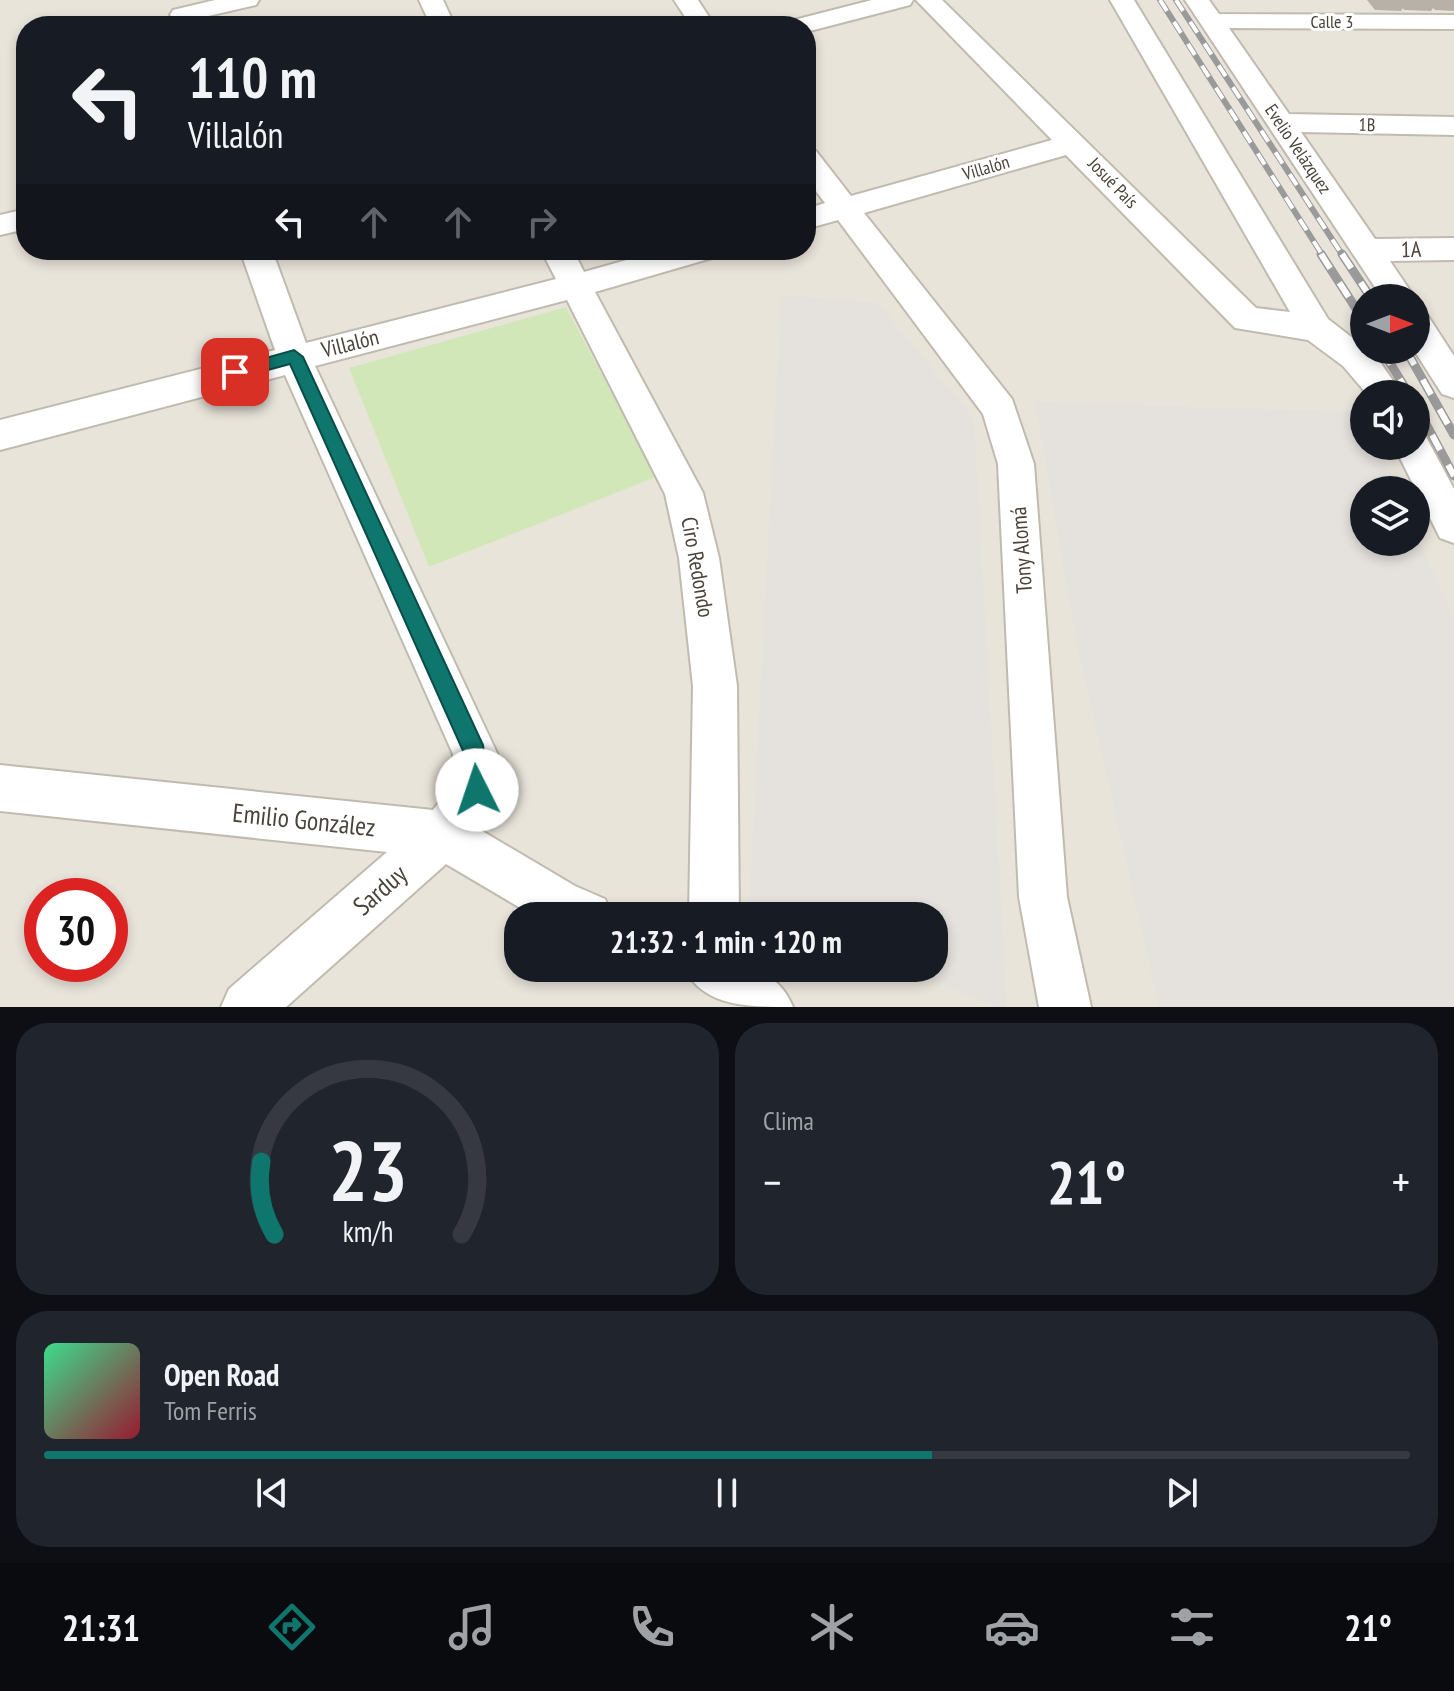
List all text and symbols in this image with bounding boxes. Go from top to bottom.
street label: Calle 3 [1311,10,1353,33]
text: 110 m [188,41,317,113]
icon: left [56,48,160,152]
street label: Evelio Velázquez [1260,99,1337,198]
text: Villalón [188,111,283,158]
street label: 1B [1359,113,1375,136]
street label: Villalón [959,150,1012,185]
street label: Josué País [1083,152,1143,213]
icon: left [268,200,312,244]
icon: ahead [352,200,396,244]
icon: ahead [436,200,480,244]
icon: right [520,200,564,244]
street label: 1A [1401,235,1422,263]
north arrow [1350,284,1430,364]
map controls [1350,284,1430,556]
street label: Villalón [317,322,382,364]
pin [201,338,269,406]
icon: arrive [213,350,257,394]
button: sound [1350,380,1430,460]
button: layers [1350,476,1430,556]
street label: Tony Alomá [1004,506,1038,594]
street label: Ciro Redondo [675,515,721,619]
position arrow [435,748,519,832]
street label: Emilio González [231,796,377,843]
street label: Sarduy [346,857,414,922]
speed limit sign: 30 [24,878,128,982]
text: 21:32 · 1 min · 120 m [610,922,842,961]
text: Clima [763,1104,814,1137]
text: 23 [328,1116,407,1224]
text: 21° [1047,1143,1126,1221]
text: − [763,1153,781,1210]
text: + [1392,1153,1410,1210]
text: km/h [342,1213,393,1250]
text: Open Road [164,1355,279,1394]
text: Tom Ferris [164,1394,257,1427]
icon: previous [250,1471,294,1515]
icon: pause [705,1471,749,1515]
icon: next [1160,1471,1204,1515]
icon: directions [264,1599,320,1655]
icon: music [444,1599,500,1655]
icon: phone [624,1599,680,1655]
icon: climate [804,1599,860,1655]
icon: car [984,1599,1040,1655]
icon: filters [1164,1599,1220,1655]
text: 21:31 [62,1604,140,1651]
text: 21° [1344,1604,1392,1651]

